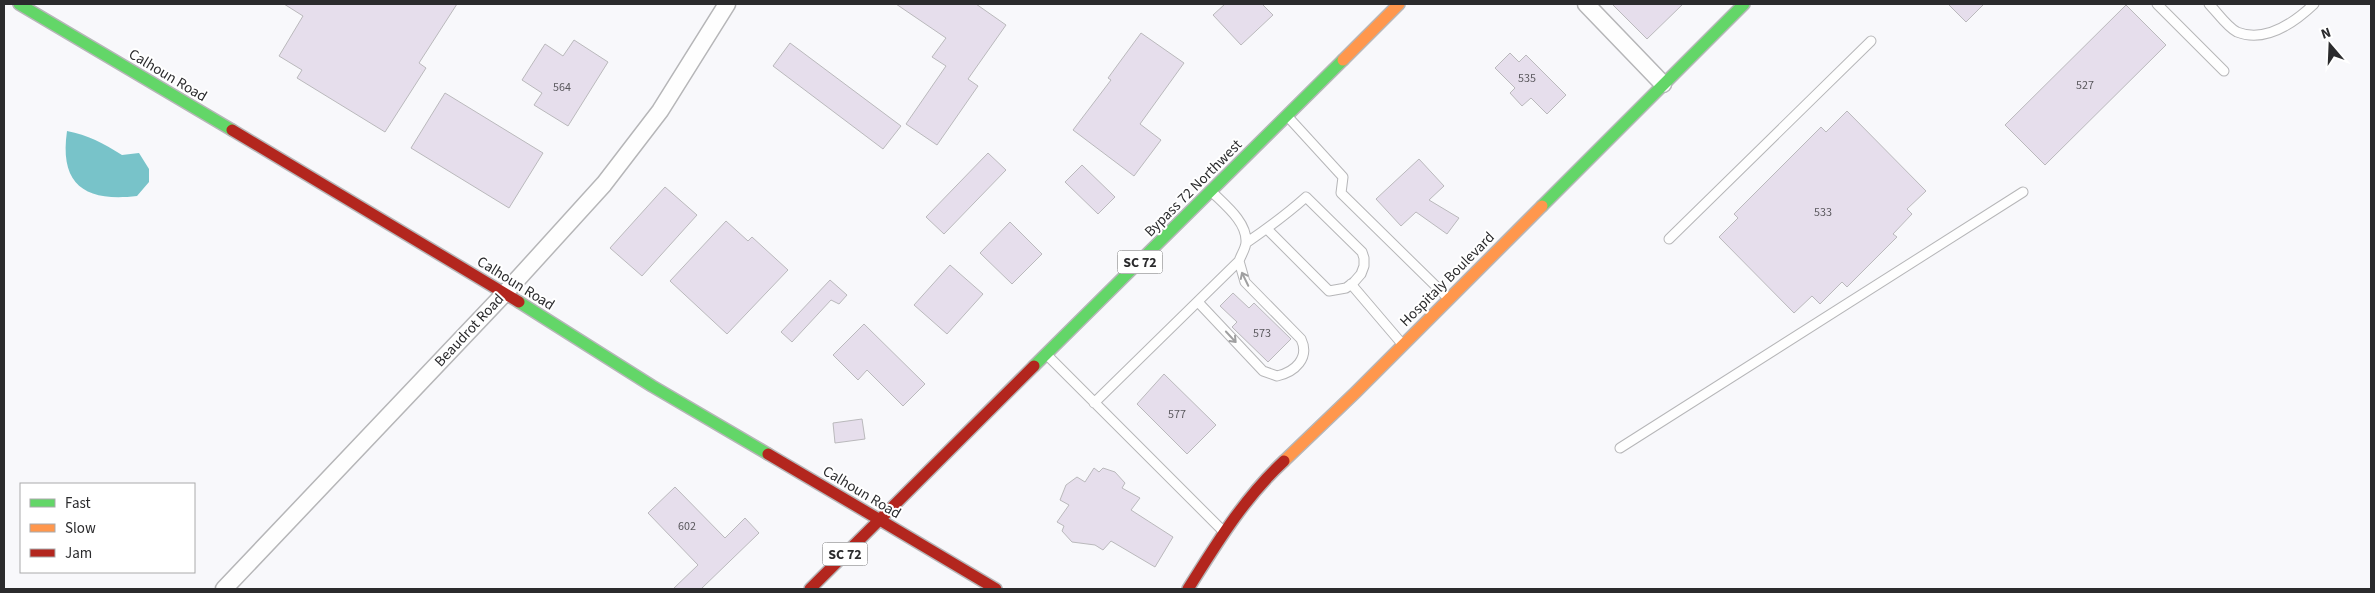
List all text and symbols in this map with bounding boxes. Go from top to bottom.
north arrow [2305,20,2355,70]
text: N [2318,23,2334,45]
street label: Calhoun Road [125,44,211,107]
house number: 535 [1518,70,1536,87]
house number: 527 [2076,77,2094,94]
house number: 564 [553,79,571,96]
street label: Bypass 72 Northwest [1140,135,1247,242]
house number: 533 [1814,204,1832,221]
street label: Hospitaly Boulevard [1395,227,1499,331]
road number: SC 72 [1118,250,1162,274]
street label: Calhoun Road [473,251,559,316]
one-way arrow [1240,271,1250,286]
street label: Beaudrot Road [430,289,509,372]
house number: 573 [1253,325,1271,342]
one-way arrow [1225,331,1237,344]
house number: 577 [1168,406,1186,423]
street label: Calhoun Road [819,461,905,524]
legend [20,483,195,573]
text: Fast [65,493,91,514]
text: Slow [65,518,96,539]
house number: 602 [678,518,696,535]
road number: SC 72 [822,542,868,566]
text: Jam [65,543,92,564]

